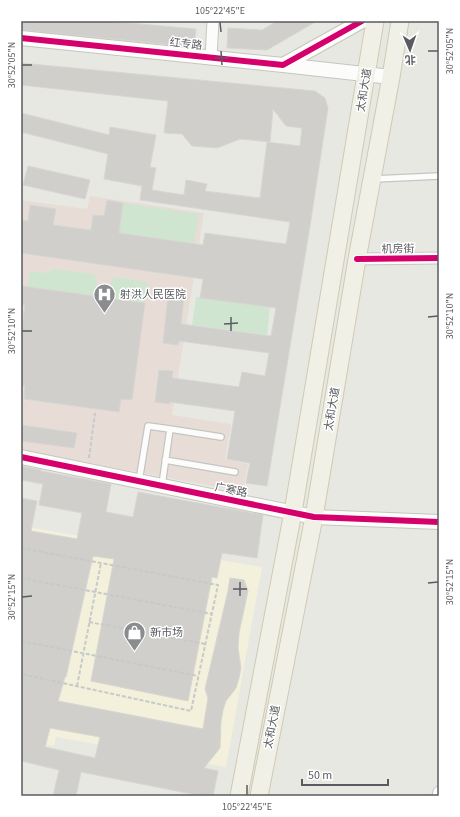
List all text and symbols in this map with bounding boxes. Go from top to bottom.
text: 105°22'45"E [195,4,245,18]
text: 30°52'05"N [443,28,457,74]
north arrow [390,30,430,70]
street label: 红专路 [169,35,203,53]
text: 30°52'05"N [5,42,19,88]
text: 北 [405,52,416,67]
street label: 太和大道 [353,67,375,113]
street label: 机房街 [381,241,415,257]
hospital icon: 射洪人民医院 [92,281,118,314]
place label: 射洪人民医院 [120,287,186,302]
text: 30°52'10"N [443,293,457,339]
text: 30°52'10"N [5,308,19,354]
street label: 太和大道 [321,386,343,432]
street label: 广寒路 [213,479,249,501]
text: 30°52'15"N [443,559,457,605]
text: 30°52'15"N [5,574,19,620]
shop icon: 新市场 [121,619,147,652]
place label: 新市场 [150,625,183,640]
street label: 太和大道 [260,704,284,750]
scale bar [302,761,388,787]
text: 50 m [308,767,332,784]
text: 105°22'45"E [222,800,272,814]

